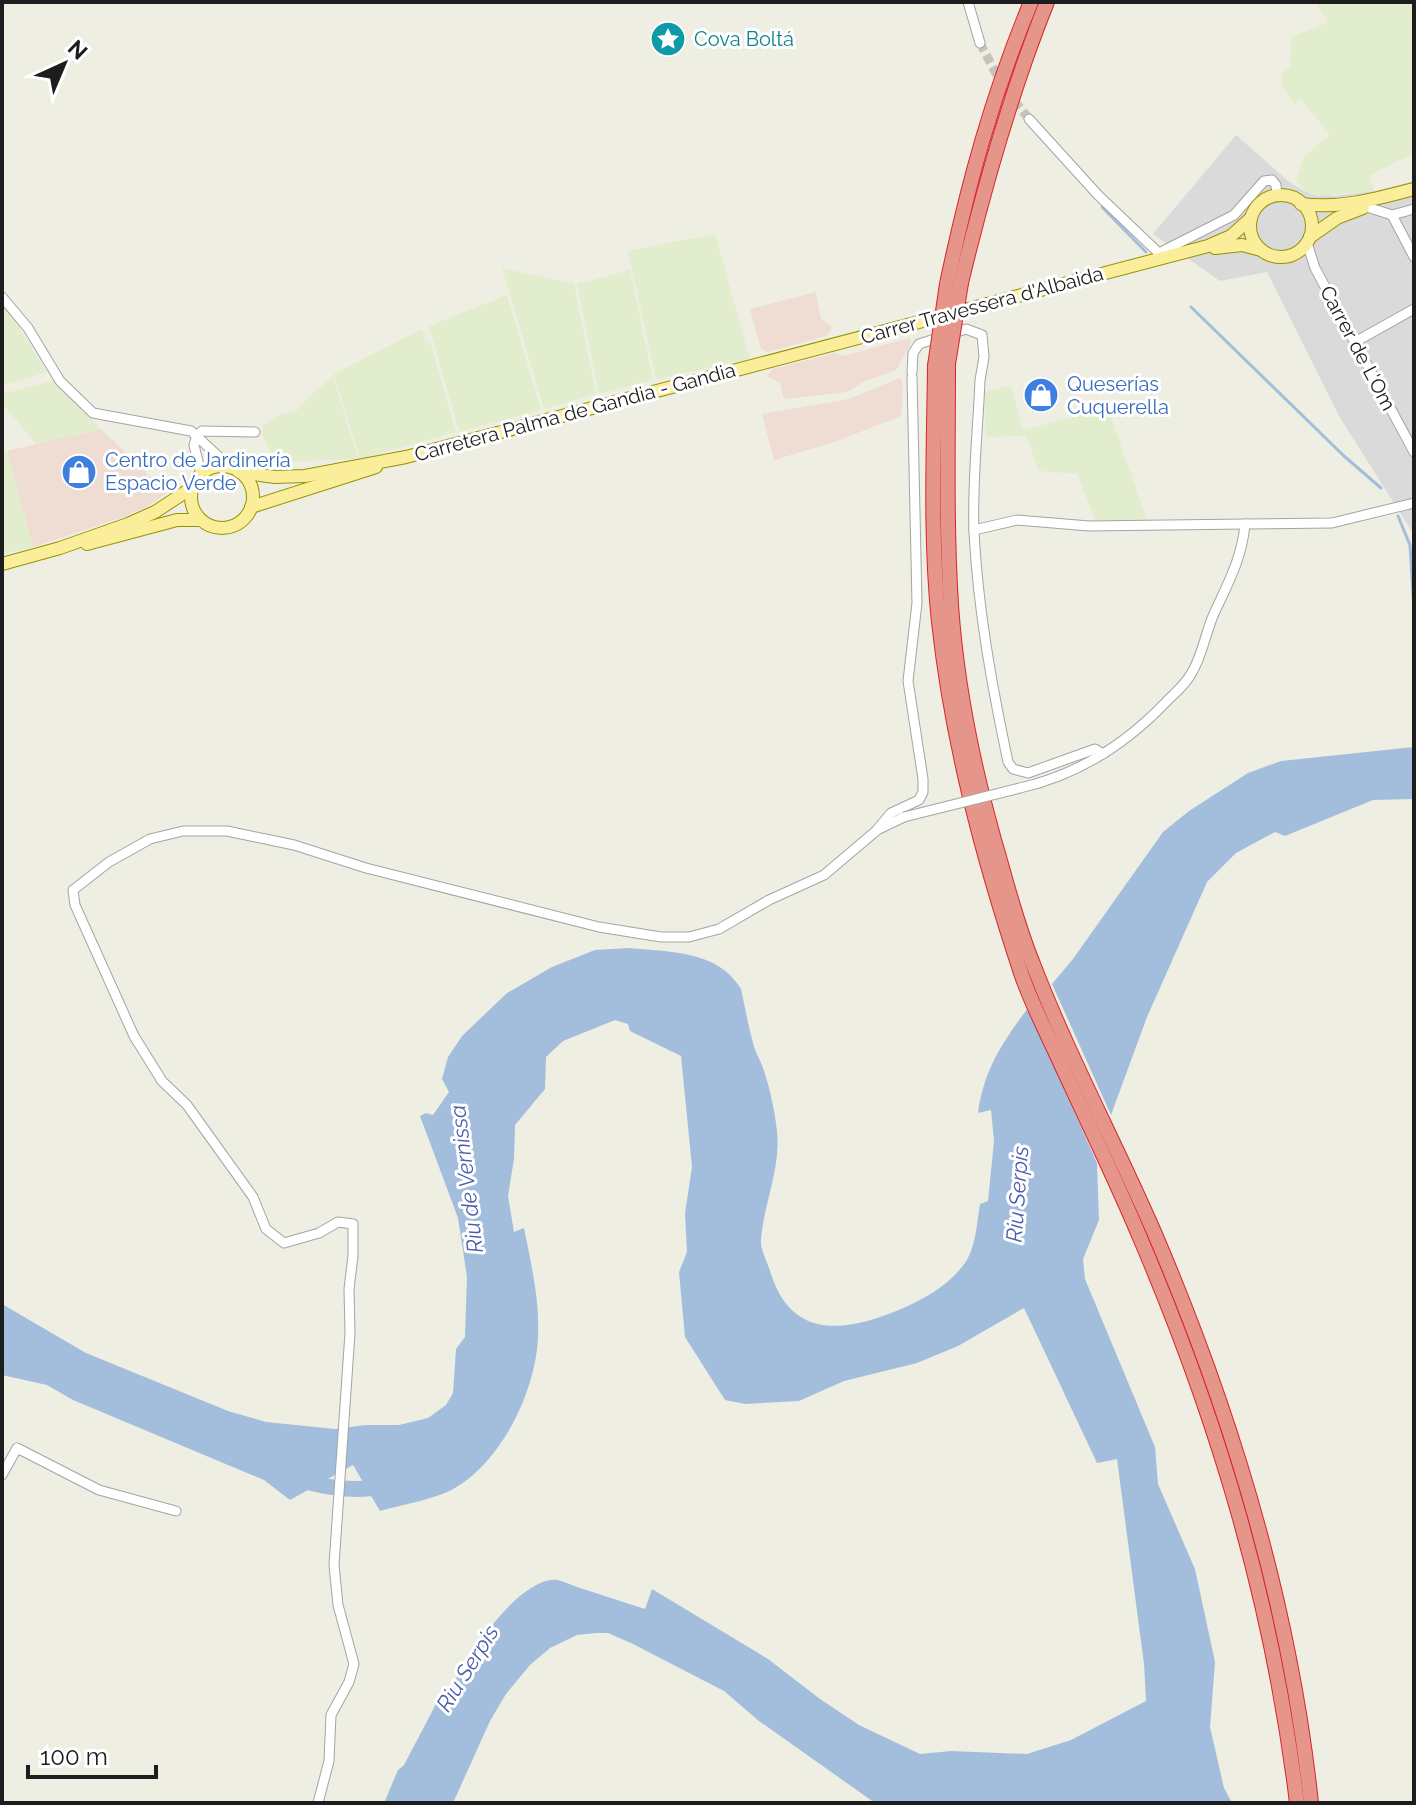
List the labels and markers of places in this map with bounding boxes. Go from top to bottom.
place icon: Cova Boltá [649,20,687,58]
place label: Cova Boltá [694,27,794,51]
place label: Queserías Cuquerella [1067,372,1169,419]
shop icon: Queserías Cuquerella [1022,376,1060,414]
place label: Centro de Jardinería Espacio Verde [105,448,291,495]
shop icon: Centro de Jardinería Espacio Verde [60,453,98,491]

